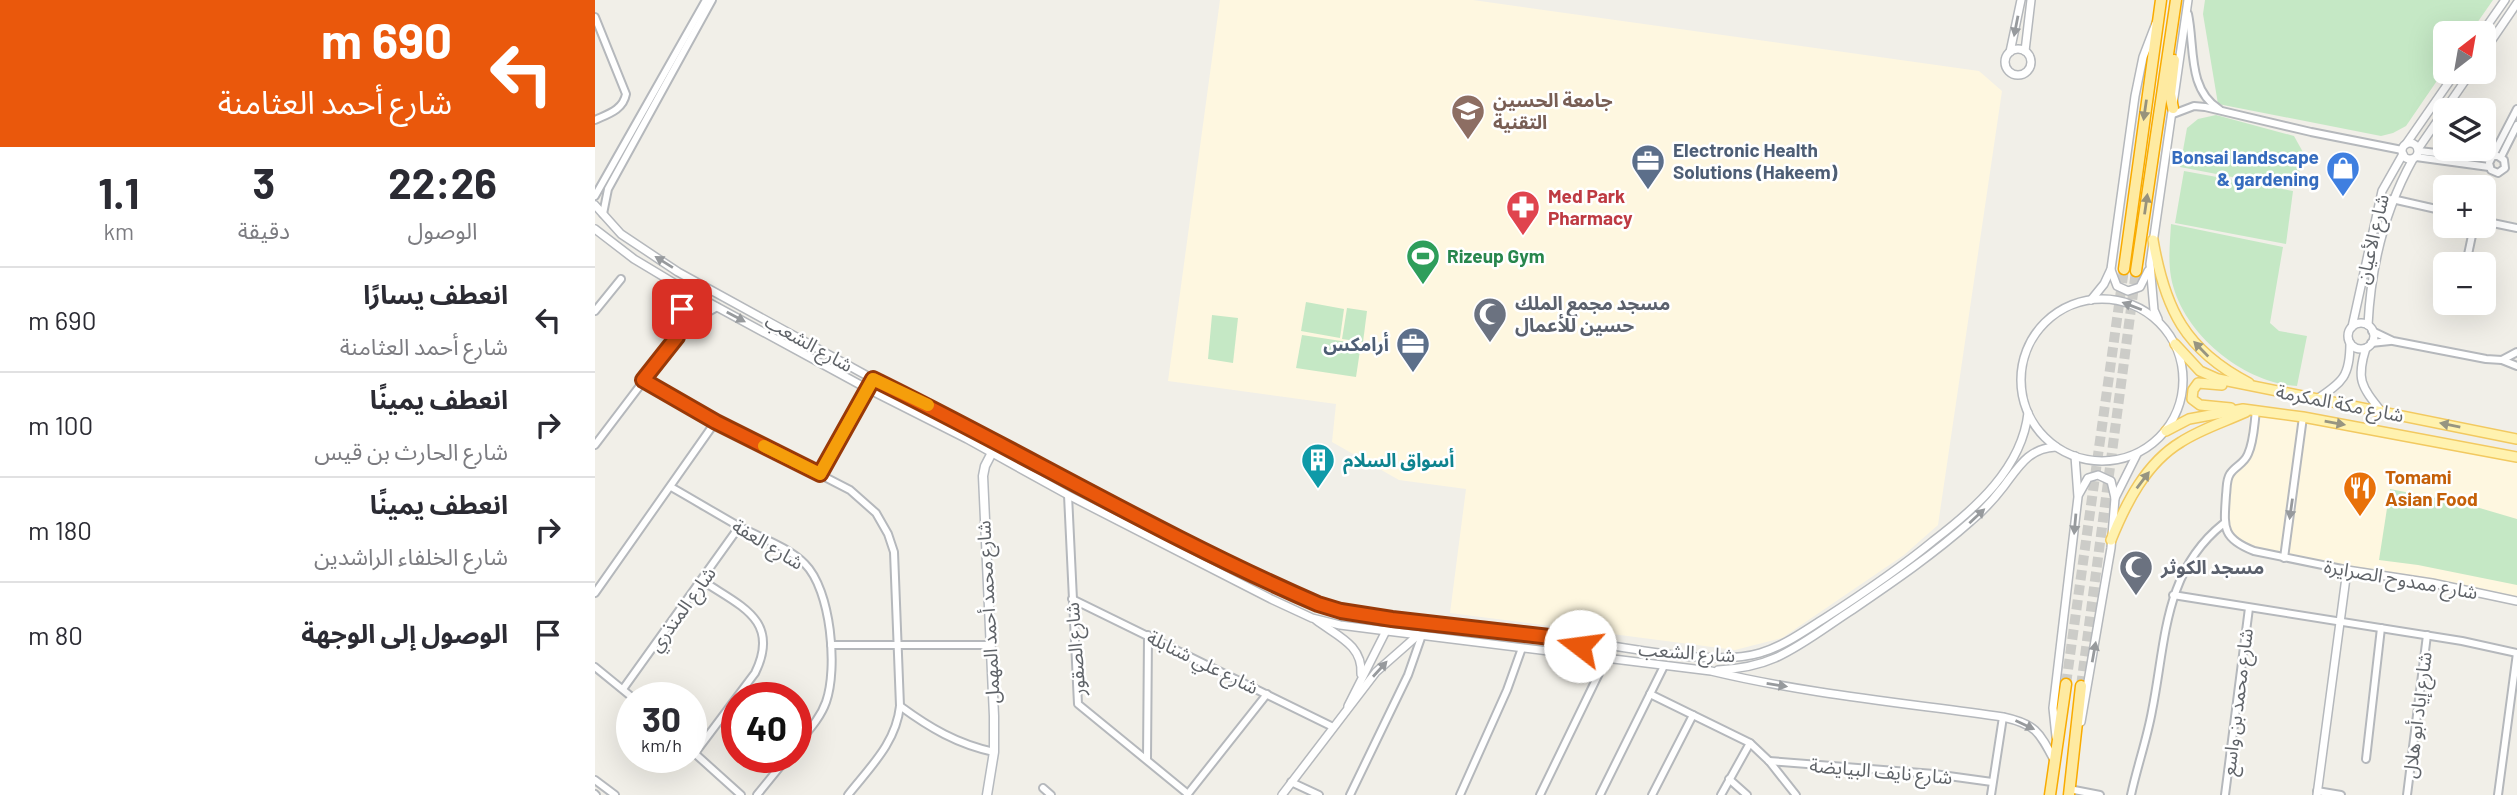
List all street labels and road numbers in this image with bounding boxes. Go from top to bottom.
street label: شارع الأعيان [2350,192,2396,287]
street label: شارع الشعب [760,309,857,379]
street label: شارع مكة المكرمة [2274,379,2406,429]
street label: شارع العفة [727,513,808,576]
street label: شارع محمد أحمد المهمل [971,520,1007,704]
street label: شارع ممدوح الصرايرة [2322,554,2480,606]
street label: شارع المنذري [643,562,724,658]
street label: شارع الصقور [1060,601,1092,698]
street label: شارع علي شنابلة [1142,625,1263,702]
street label: شارع محمد بن واسع [2216,627,2261,778]
street label: شارع الشعب [1638,637,1736,669]
street label: شارع إياد أبو هلال [2397,650,2439,780]
street label: شارع نايف البيايضة [1808,753,1953,791]

